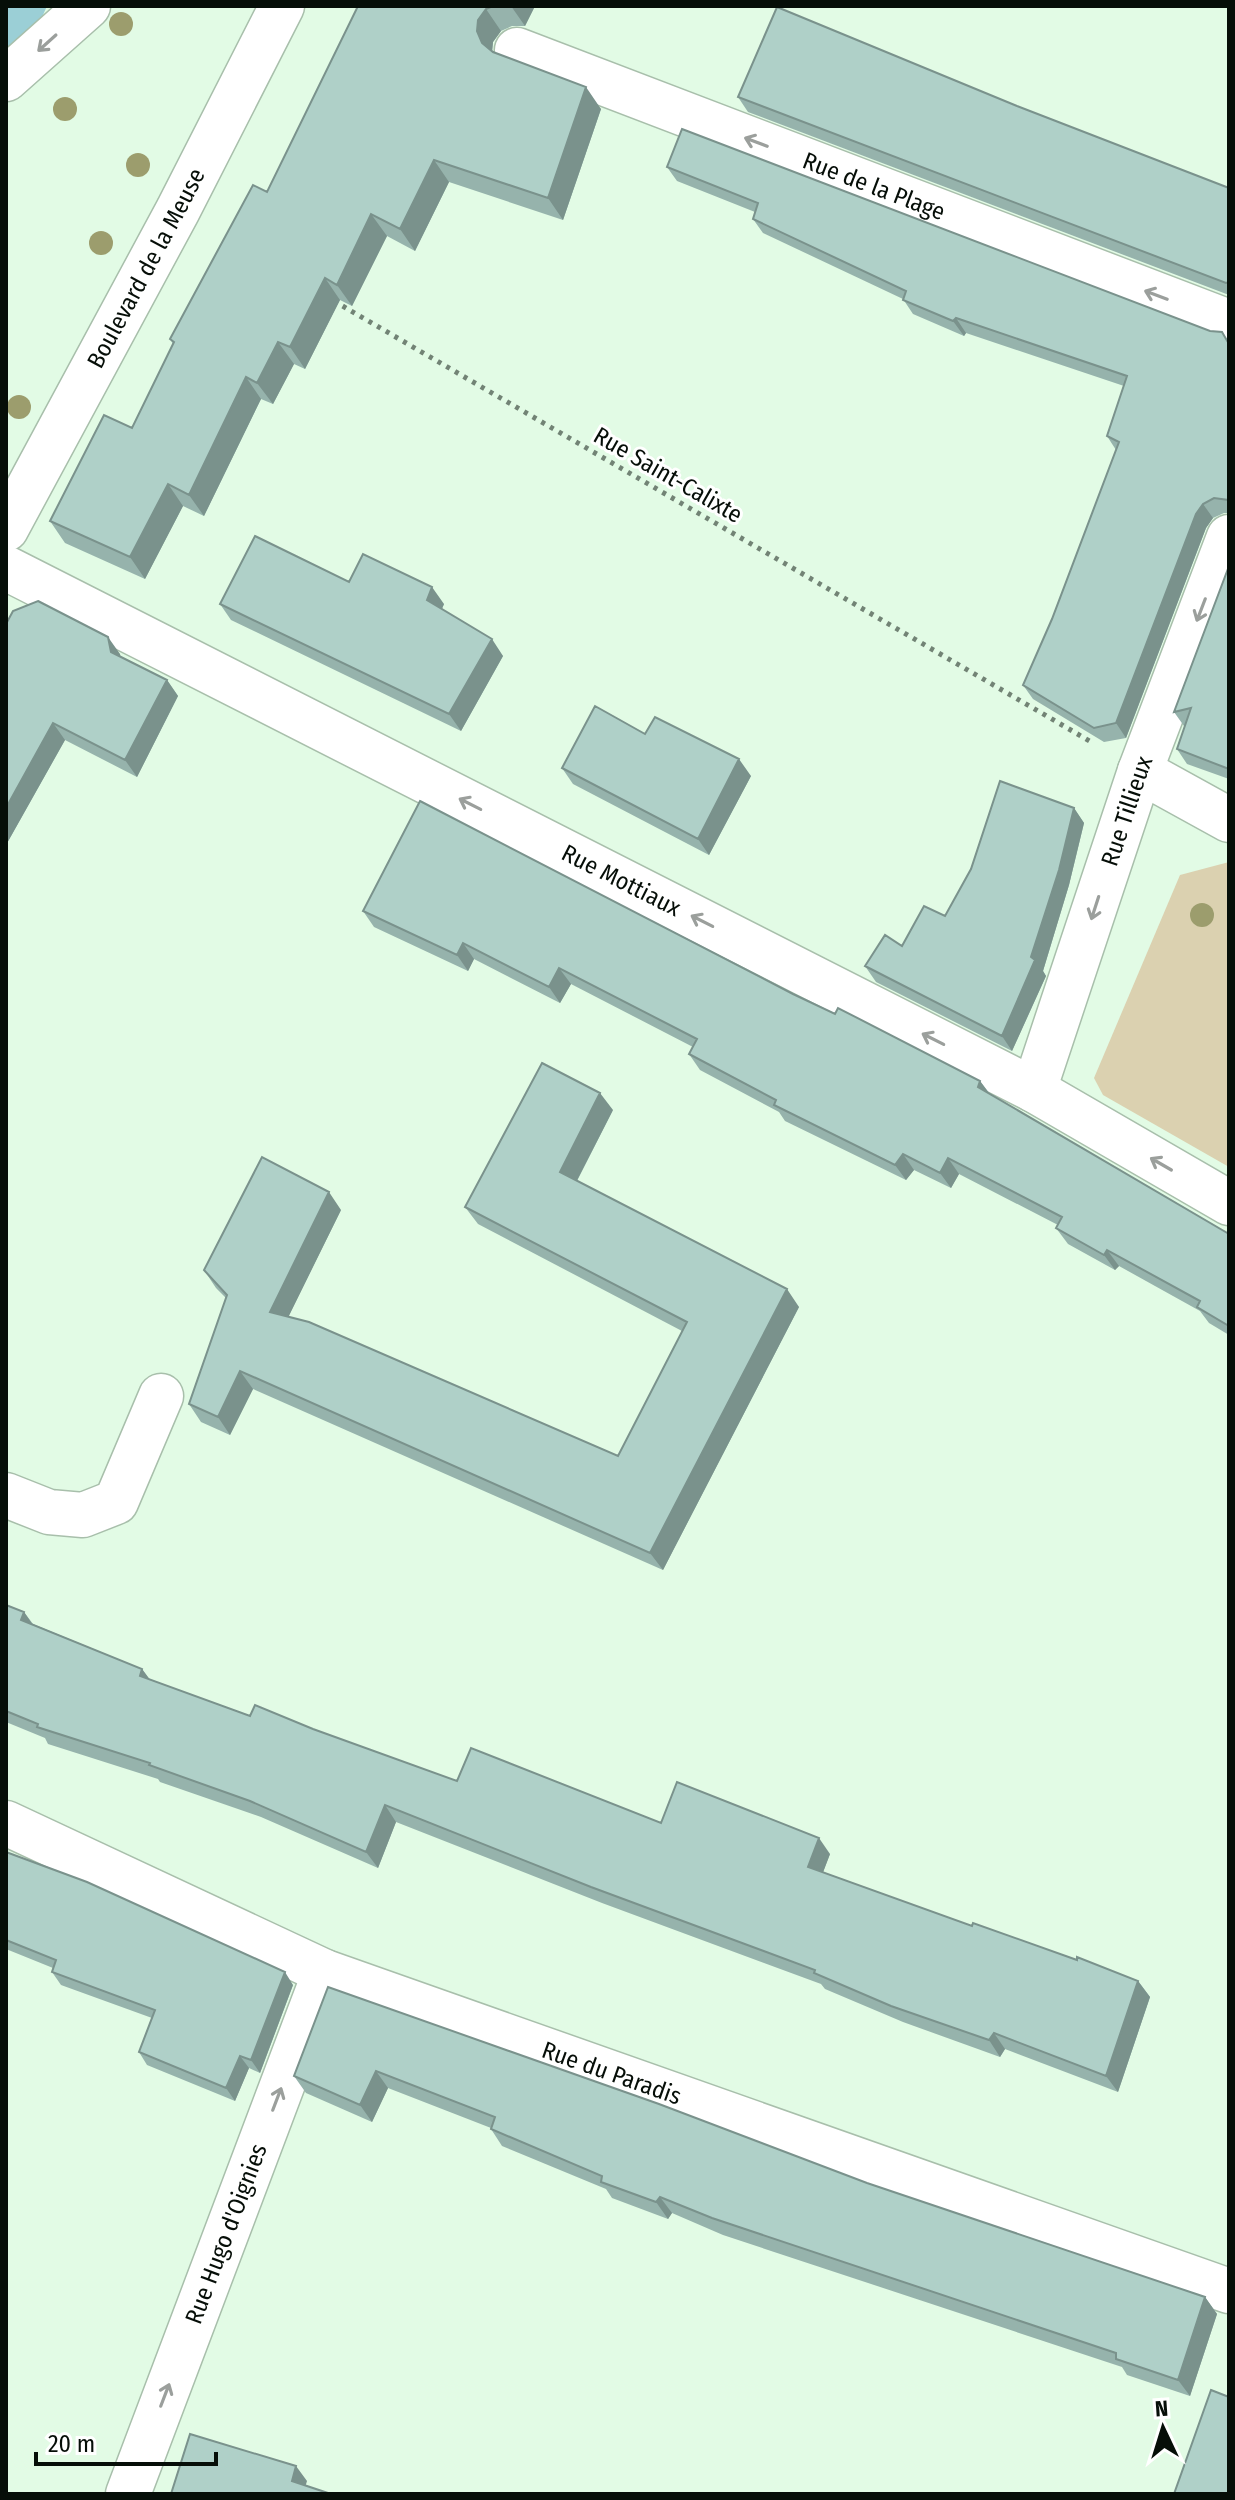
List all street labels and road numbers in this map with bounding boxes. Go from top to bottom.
street label: Rue de la Plage [799,146,949,226]
street label: Boulevard de la Meuse [81,164,211,373]
street label: Rue Saint-Calixte [589,421,747,529]
street label: Rue Tillieux [1095,752,1159,870]
street label: Rue Mottiaux [557,839,686,922]
street label: Rue du Paradis [538,2036,685,2111]
street label: Rue Hugo d'Oignies [179,2140,273,2328]

